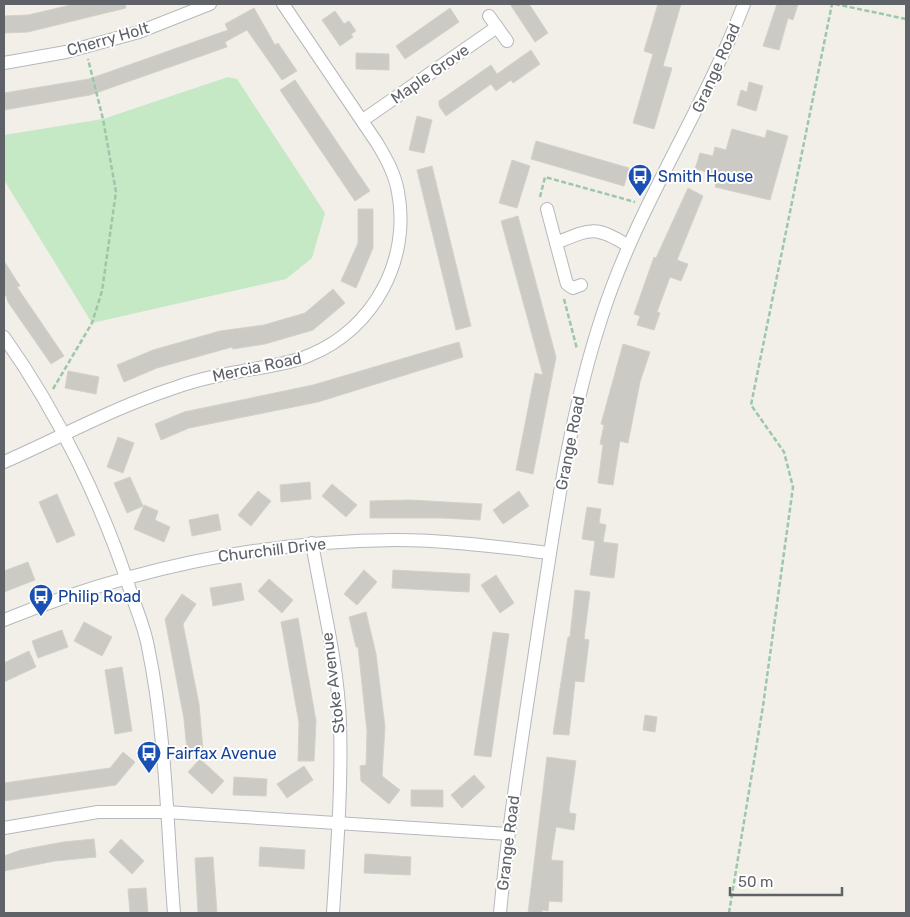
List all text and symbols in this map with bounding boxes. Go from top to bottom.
street label: Cherry Holt [65,18,151,60]
street label: Grange Road [688,20,744,116]
street label: Maple Grove [387,40,473,108]
bus stop icon: Smith House [627,163,653,197]
place label: Smith House [658,167,753,186]
street label: Mercia Road [211,348,303,386]
street label: Grange Road [552,394,588,492]
street label: Churchill Drive [217,534,327,566]
bus stop icon: Philip Road [28,583,54,617]
place label: Philip Road [58,587,141,606]
street label: Stoke Avenue [317,631,349,735]
bus stop icon: Fairfax Avenue [136,740,162,774]
place label: Fairfax Avenue [166,744,277,763]
street label: Grange Road [493,794,523,892]
scale bar [730,864,842,896]
text: 50 m [738,873,773,891]

